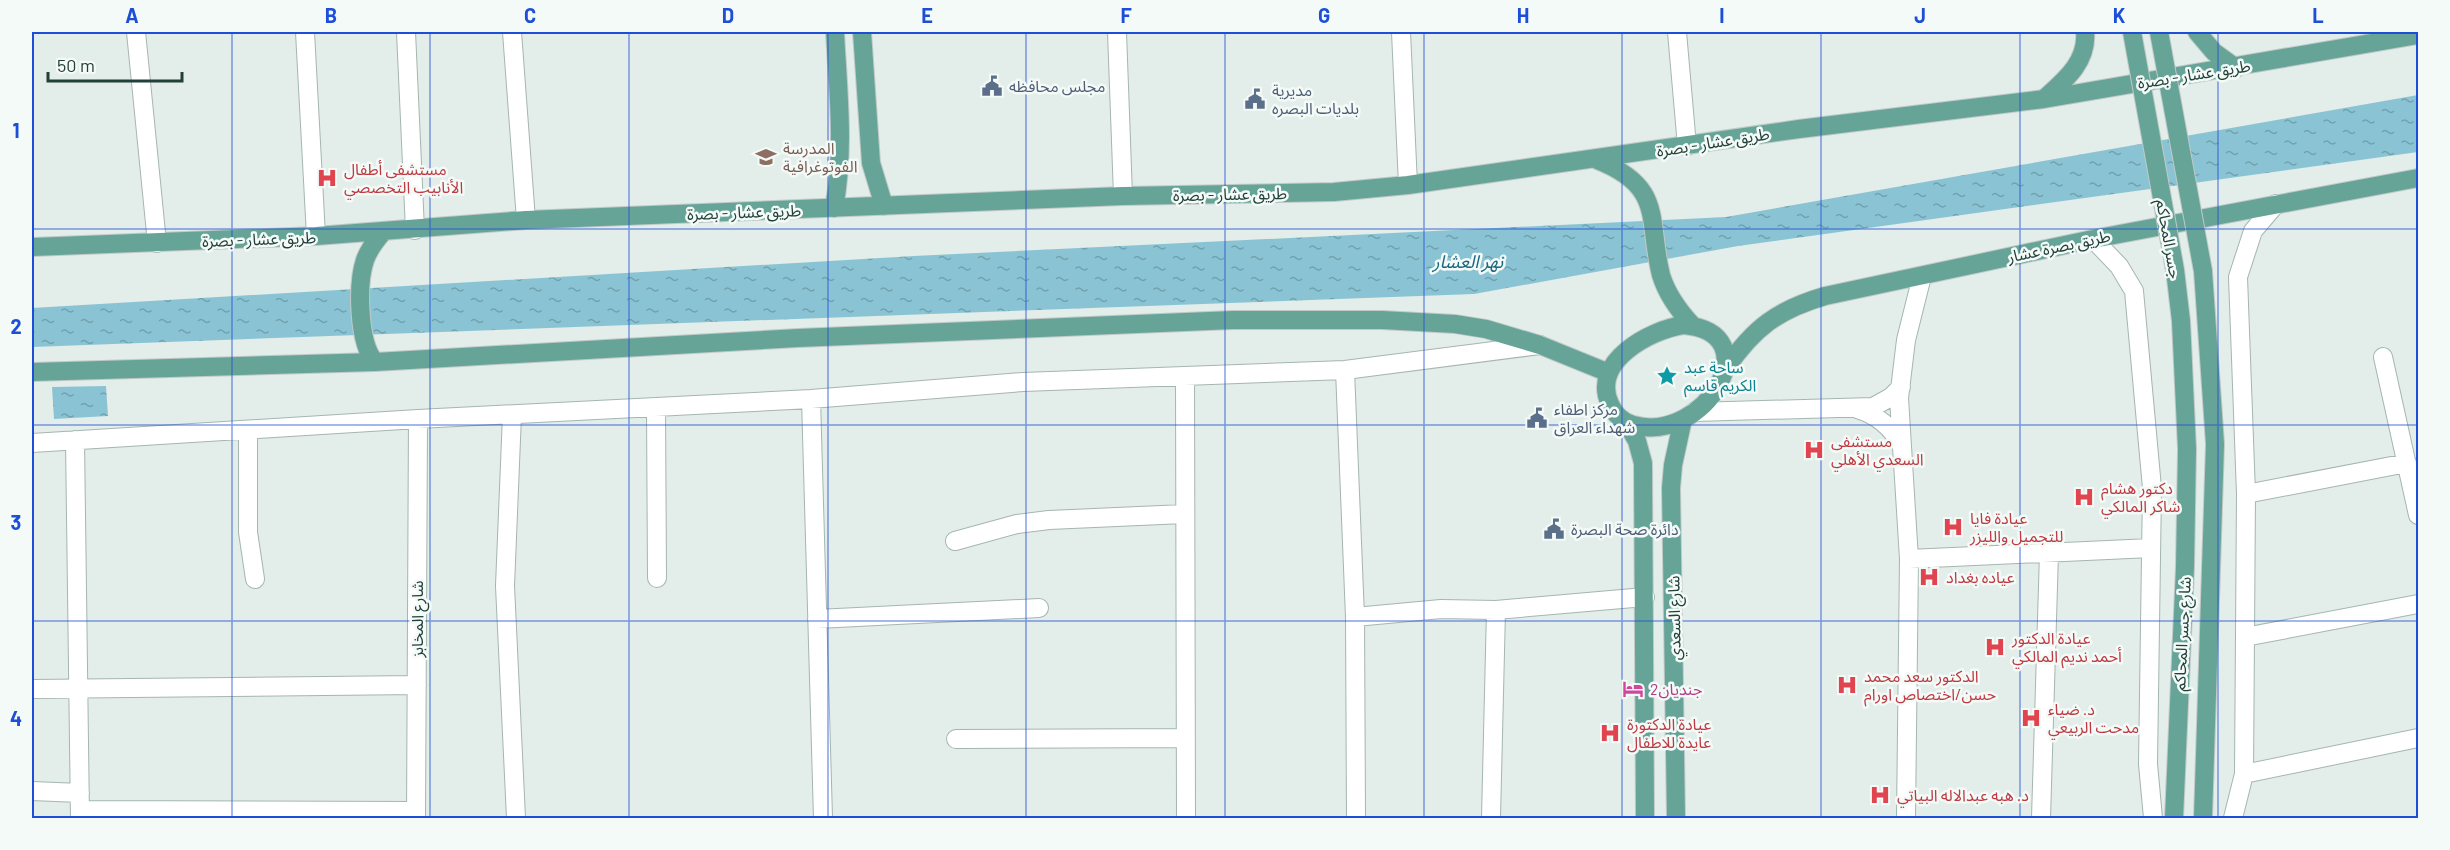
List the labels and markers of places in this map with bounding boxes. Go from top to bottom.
public building icon: مجلس محافظه [980,74,1004,98]
place label: مجلس محافظه [1009,76,1105,96]
place label: مديرية بلديات البصره [1272,80,1359,118]
public building icon: مديرية بلديات البصره [1243,87,1267,111]
place label: المدرسة الفوتوغرافية [783,138,857,176]
school or university icon: المدرسة الفوتوغرافية [754,145,778,169]
place label: مستشفى أطفال الأنابيب التخصصي [344,159,463,200]
hospital icon: مستشفى أطفال الأنابيب التخصصي [315,166,339,190]
place label: ساحة عبد الكريم قاسم [1684,357,1756,398]
place icon: ساحة عبد الكريم قاسم [1655,364,1679,388]
place label: مركز اطفاء شهداء العراق [1554,399,1635,437]
public building icon: مركز اطفاء شهداء العراق [1525,406,1549,430]
place label: مستشفى السعدي الأهلي [1831,431,1924,472]
hospital icon: مستشفى السعدي الأهلي [1802,438,1826,462]
place label: دكتور هشام شاكر المالكي [2101,478,2180,519]
hospital icon: دكتور هشام شاكر المالكي [2072,485,2096,509]
place label: عيادة فايا للتجميل والليزر [1969,508,2063,546]
hospital icon: عيادة فايا للتجميل والليزر [1941,515,1965,539]
public building icon: دائرة صحة البصرة [1542,517,1566,541]
place label: دائرة صحة البصرة [1571,519,1679,539]
hospital icon: عياده بغداد [1917,565,1941,589]
place label: عياده بغداد [1946,567,2015,586]
place label: عيادة الدكتور أحمد نديم المالكي [2011,628,2122,669]
hospital icon: عيادة الدكتور أحمد نديم المالكي [1983,635,2007,659]
place label: الدكتور سعد محمد حسن/اختصاص اورام [1864,666,1996,707]
hospital icon: الدكتور سعد محمد حسن/اختصاص اورام [1835,673,1859,697]
hotel icon: جنديان2 [1621,677,1645,701]
place label: جنديان2 [1650,679,1702,699]
place label: د. ضياء مدحت الربيعي [2048,699,2139,740]
hospital icon: د. ضياء مدحت الربيعي [2019,706,2043,730]
place label: عيادة الدكتورة عايدة للاطفال [1627,714,1711,753]
hospital icon: عيادة الدكتورة عايدة للاطفال [1598,721,1622,745]
hospital icon: د. هبه عبدالاله البياتي [1868,783,1892,807]
place label: د. هبه عبدالاله البياتي [1897,785,2029,808]

